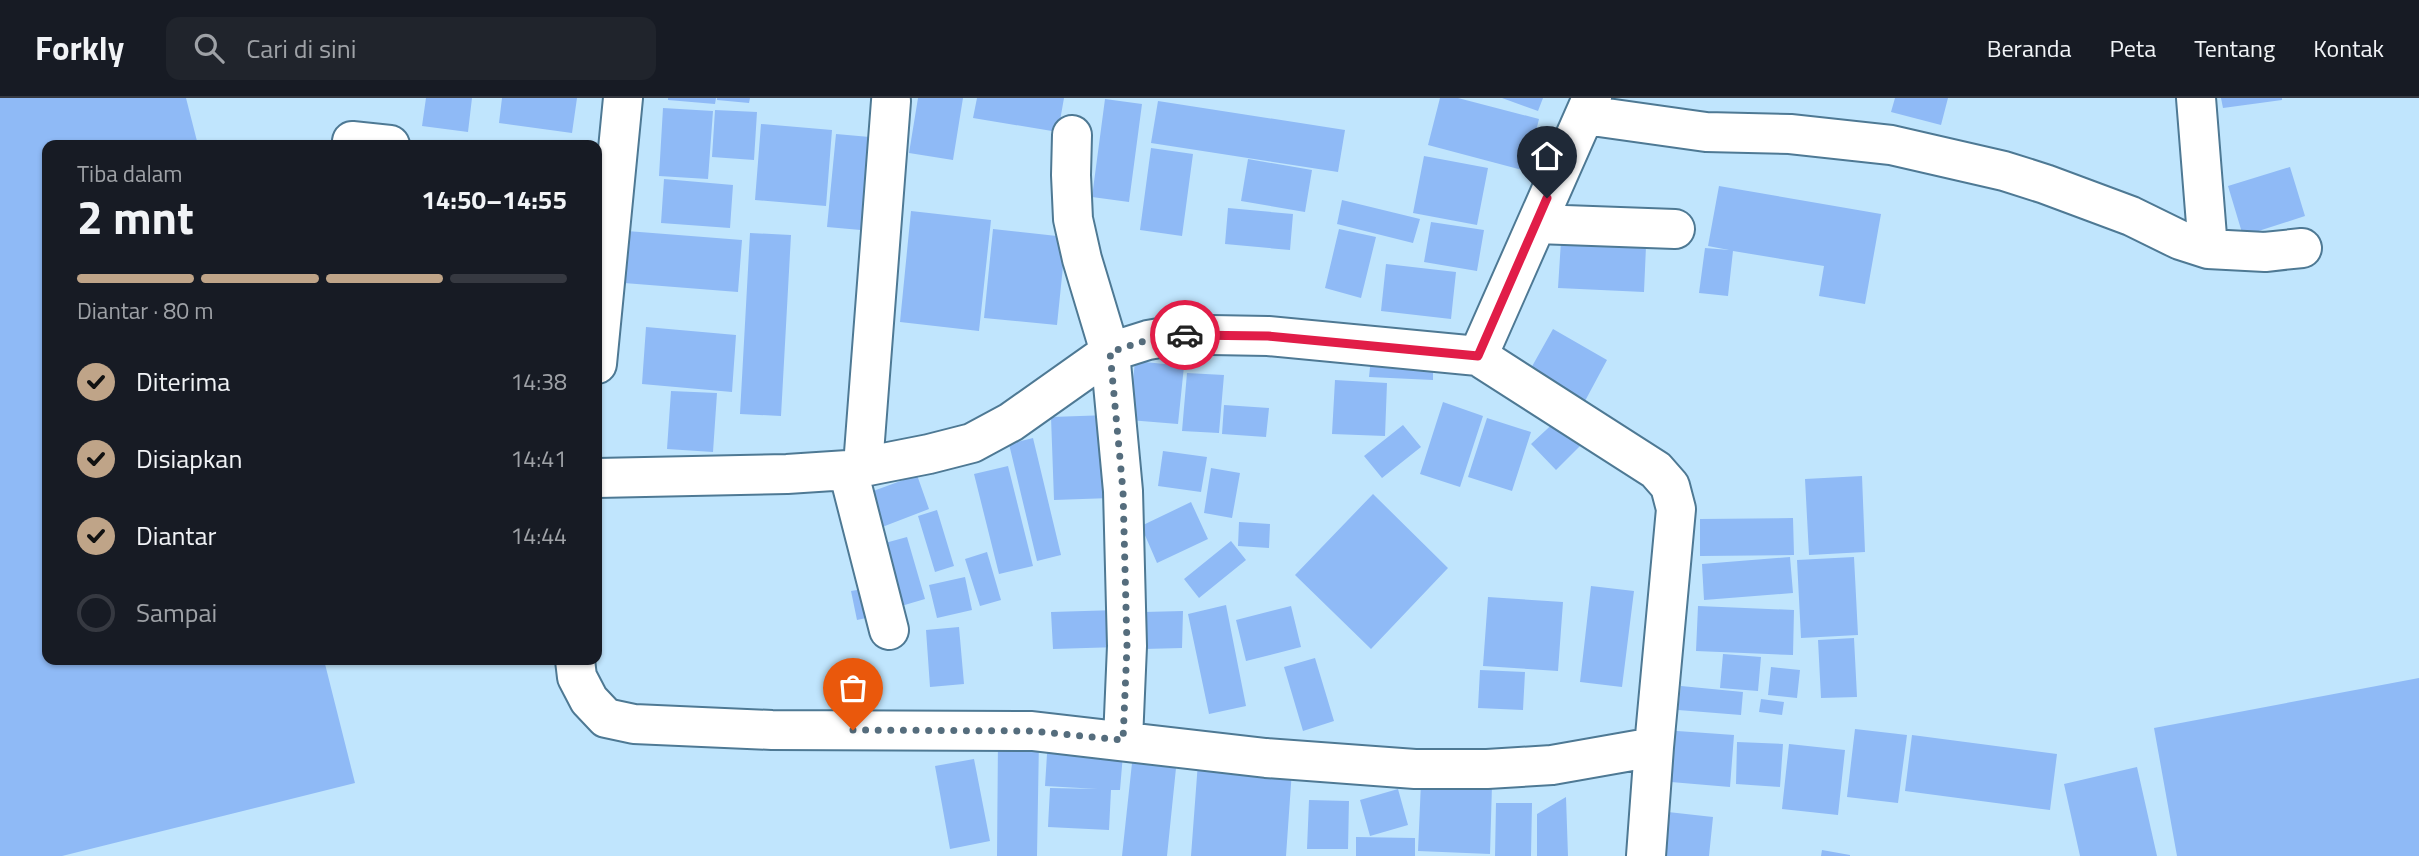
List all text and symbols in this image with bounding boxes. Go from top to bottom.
search box [166,17,656,80]
text: Forkly [35,23,124,73]
icon: search [190,29,228,67]
text: Cari di sini [246,29,356,68]
text: Beranda [1987,30,2072,66]
text: Peta [2110,30,2156,66]
text: Tentang [2194,30,2275,66]
text: Kontak [2313,30,2384,66]
pin [1517,126,1577,198]
icon: home [1528,137,1566,175]
text: Tiba dalam [77,156,183,191]
text: 14:50–14:55 [421,180,567,219]
text: 2 mnt [77,182,194,252]
text: Diantar · 80 m [77,293,213,328]
courier [1150,300,1220,370]
icon: car [1166,316,1204,354]
text: Diterima [136,362,230,401]
icon: check [77,363,115,401]
text: 14:38 [510,364,567,399]
text: Disiapkan [136,439,242,478]
icon: check [77,440,115,478]
text: 14:41 [510,441,567,476]
text: Diantar [136,516,217,555]
icon: check [77,517,115,555]
text: 14:44 [510,518,567,553]
text: Sampai [136,593,217,632]
pin [823,658,883,730]
icon: bag [834,669,872,707]

